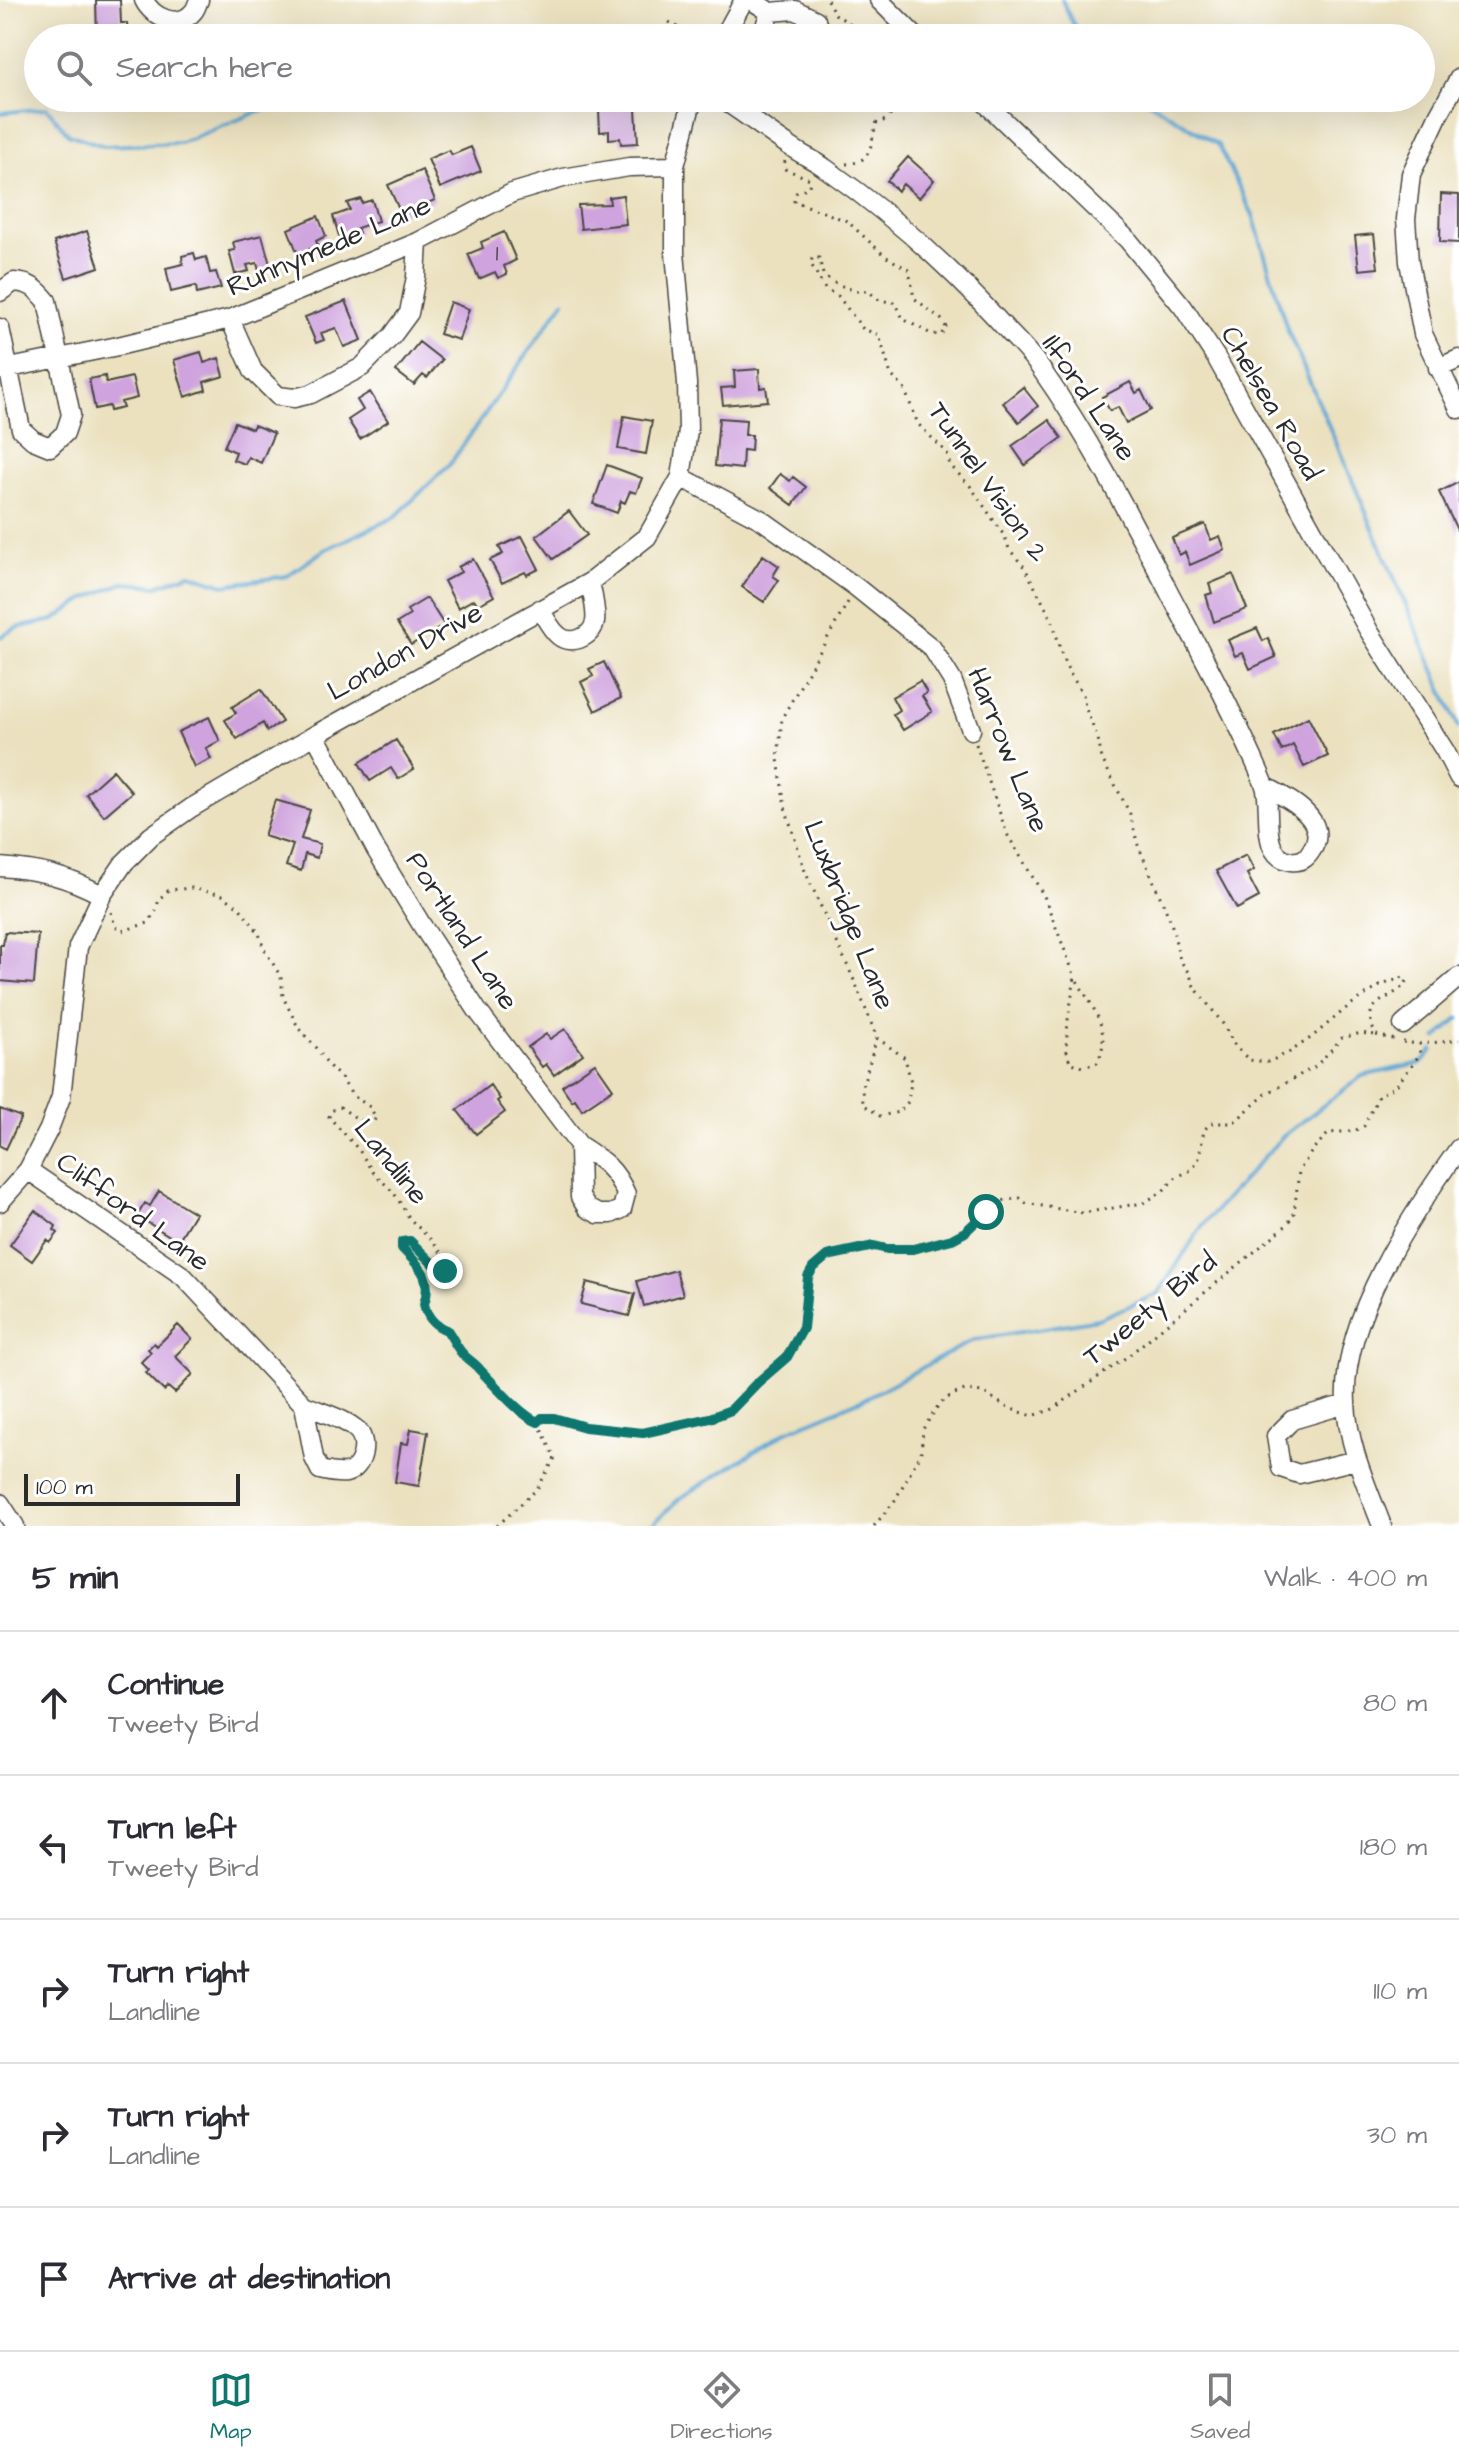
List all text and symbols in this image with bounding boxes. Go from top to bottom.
search box [24,24,1435,112]
icon: search [52,46,96,90]
text: Search here [116,47,293,89]
street label: Runnymede Lane [221,185,438,308]
house number: 1 [495,237,499,271]
street label: Chelsea Road [1211,319,1331,487]
street label: Ilford Lane [1032,327,1146,469]
street label: Tunnel Vision 2 [918,394,1058,570]
street label: London Drive [320,593,490,711]
street label: Harrow Lane [957,662,1059,838]
street label: Luxbridge Lane [793,815,905,1015]
street label: Portland Lane [396,844,528,1018]
street label: Landline [344,1111,438,1213]
street label: Clifford Lane [48,1143,218,1281]
route start [968,1194,1004,1230]
street label: Tweety Bird [1075,1243,1227,1377]
route end [427,1253,463,1289]
scale bar [24,1470,240,1506]
text: 100 m [36,1472,93,1503]
text: 5 min [32,1554,118,1602]
text: Walk · 400 m [1264,1560,1427,1596]
text: Continue [108,1664,224,1706]
icon: ahead [32,1681,76,1725]
text: 80 m [1363,1685,1427,1721]
text: Tweety Bird [108,1706,259,1742]
text: Turn left [108,1808,236,1850]
icon: left [32,1825,76,1869]
text: 180 m [1360,1829,1427,1865]
text: Tweety Bird [108,1850,259,1886]
text: Turn right [108,1952,249,1994]
icon: right [32,1969,76,2013]
text: 110 m [1373,1973,1427,2009]
text: Landline [108,1994,201,2030]
text: Turn right [108,2096,249,2138]
icon: right [32,2113,76,2157]
text: 30 m [1367,2117,1427,2153]
text: Landline [108,2138,201,2174]
icon: arrive [32,2257,76,2301]
text: Arrive at destination [108,2258,390,2300]
tab: Map [209,2368,253,2447]
tab: Directions [670,2368,773,2447]
tab: Saved [1190,2368,1250,2447]

